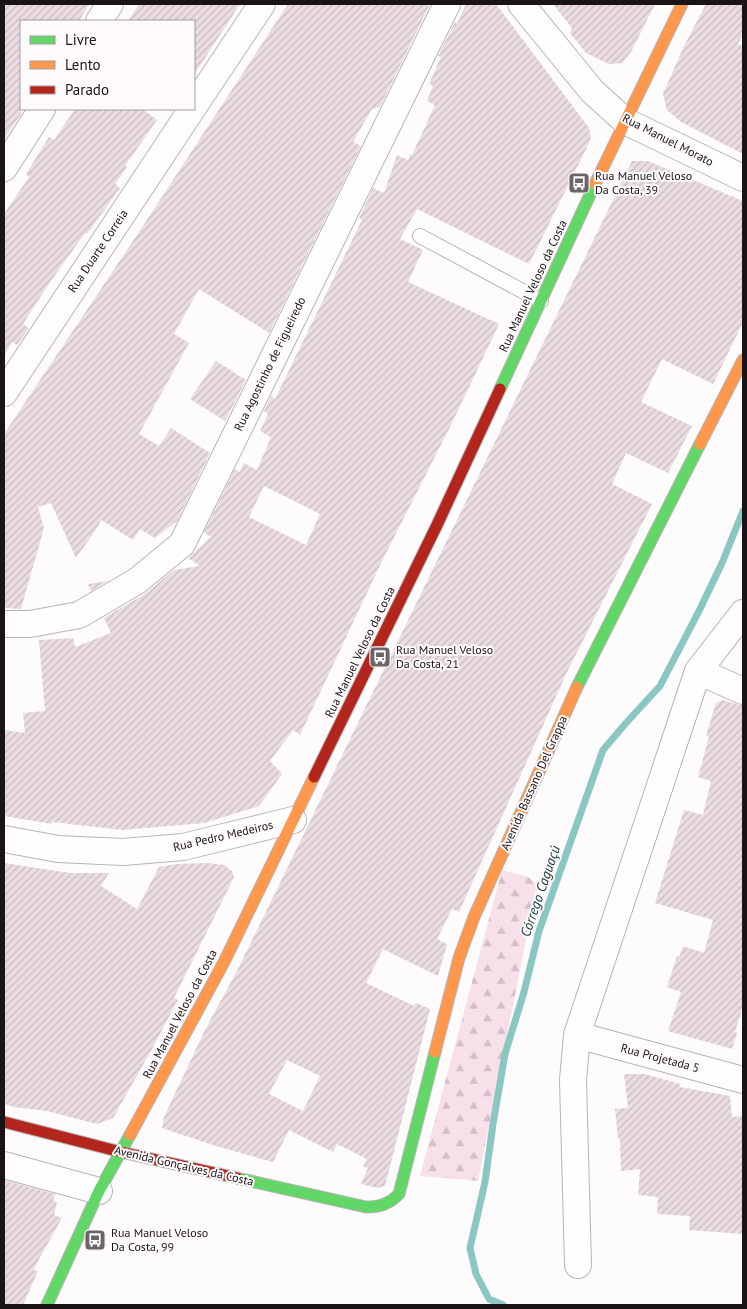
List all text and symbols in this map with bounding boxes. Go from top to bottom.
legend [20,20,195,110]
text: Livre [65,30,97,49]
text: Lento [65,55,101,74]
text: Parado [65,80,109,99]
street label: Rua Manuel Morato [620,110,716,169]
place label: Rua Manuel Veloso Da Costa, 39 [595,168,692,197]
bus stop icon: Rua Manuel Veloso Da Costa, 39 [567,171,591,195]
street label: Rua Duarte Correia [64,206,131,295]
street label: Rua Manuel Veloso da Costa [495,217,570,354]
street label: Rua Agostinho de Figueiredo [230,294,309,433]
street label: Rua Manuel Veloso da Costa [321,584,398,720]
place label: Rua Manuel Veloso Da Costa, 21 [396,642,493,671]
bus stop icon: Rua Manuel Veloso Da Costa, 21 [368,645,392,669]
street label: Avenida Bassano Del Grappa [497,713,570,853]
street label: Rua Pedro Medeiros [171,817,274,854]
water label: Córrego Caguaçú [516,843,564,939]
street label: Rua Manuel Veloso da Costa [139,947,220,1081]
street label: Rua Projetada 5 [619,1040,701,1075]
street label: Avenida Gonçalves da Costa [113,1142,255,1189]
place label: Rua Manuel Veloso Da Costa, 99 [111,1225,208,1254]
bus stop icon: Rua Manuel Veloso Da Costa, 99 [83,1228,107,1252]

